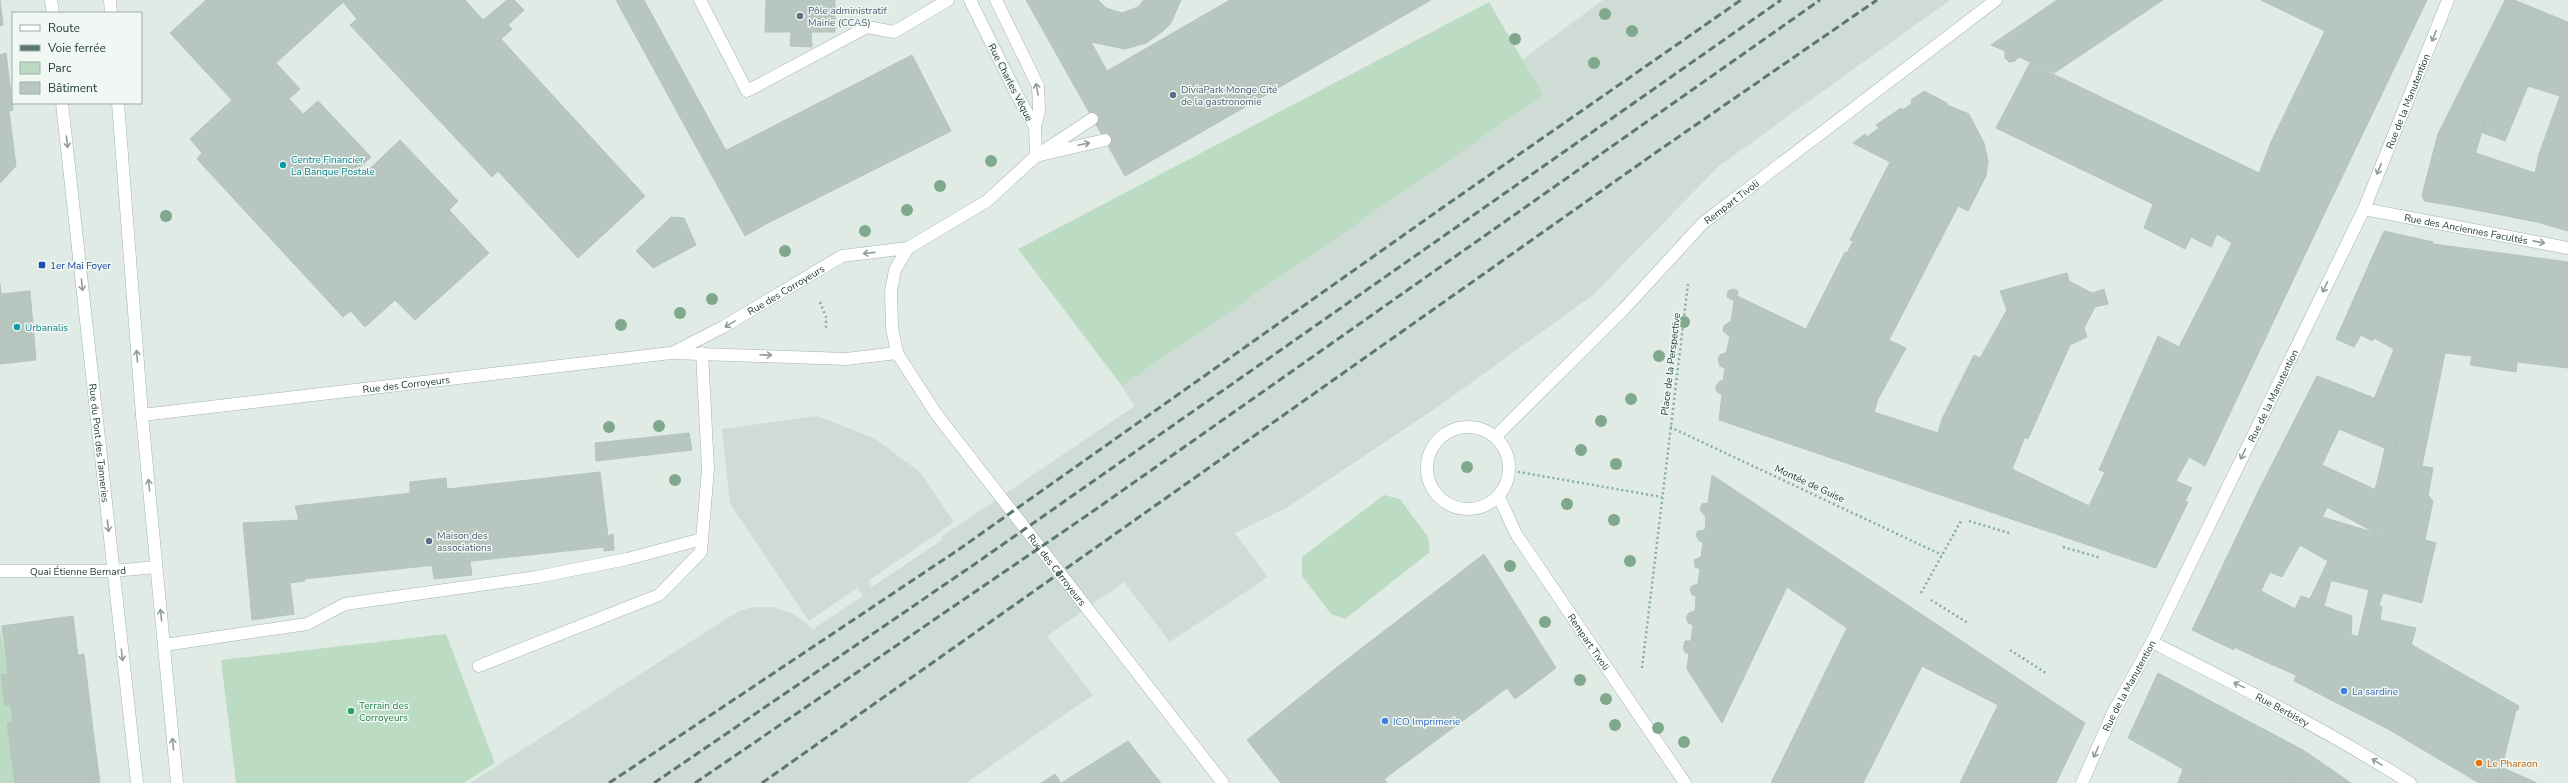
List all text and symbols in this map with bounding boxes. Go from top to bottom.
place label: Pôle administratif Mairie (CCAS) [808,4,887,30]
marker: Pôle administratif Mairie (CCAS) [795,11,805,21]
legend [12,12,142,104]
text: Route [48,20,80,36]
one-way arrow [2429,30,2437,42]
text: Voie ferrée [47,40,106,56]
street label: Rue Charles Vêque [984,41,1036,124]
street label: Rue de la Manutention [2383,52,2434,151]
text: Parc [48,60,72,76]
text: Bâtiment [48,80,98,96]
one-way arrow [1033,82,1041,95]
place label: DiviaPark Monge Cité de la gastronomie [1181,83,1277,109]
marker: DiviaPark Monge Cité de la gastronomie [1168,90,1178,100]
one-way arrow [63,135,70,148]
one-way arrow [1077,140,1090,148]
place label: Centre Financier La Banque Postale [291,153,375,179]
marker: Centre Financier La Banque Postale [278,160,288,170]
one-way arrow [2375,163,2383,175]
street label: Rempart Tivoli [1701,177,1762,228]
street label: Rue des Anciennes Facultés [2403,211,2529,248]
one-way arrow [2532,239,2545,247]
one-way arrow [863,249,876,257]
place label: 1er Mai Foyer [50,259,111,273]
marker: 1er Mai Foyer [37,260,47,270]
street label: Rue des Corroyeurs [745,262,828,319]
one-way arrow [78,278,86,291]
one-way arrow [2321,281,2328,293]
street label: Place de la Perspective [1658,312,1684,416]
one-way arrow [724,320,736,328]
place label: Urbanalis [25,321,68,335]
marker: Urbanalis [12,322,22,332]
street label: Rue de la Manutention [2245,347,2302,445]
one-way arrow [134,350,141,363]
one-way arrow [759,351,772,359]
street label: Rue des Corroyeurs [362,373,451,397]
street label: Rue du Pont des Tanneries [85,383,112,503]
one-way arrow [2239,448,2246,460]
street label: Montée de Guise [1772,462,1847,506]
one-way arrow [145,479,153,492]
one-way arrow [104,519,111,532]
place label: Maison des associations [437,529,492,555]
street label: Rue des Corroyeurs [1024,531,1089,609]
marker: Maison des associations [424,536,434,546]
street label: Quai Étienne Bernard [30,564,127,579]
one-way arrow [157,609,165,622]
street label: Rempart Tivoli [1564,611,1613,674]
street label: Rue de la Manutention [2100,638,2160,734]
one-way arrow [118,648,126,661]
one-way arrow [2233,681,2245,688]
place label: La sardine [2352,685,2398,699]
marker: La sardine [2339,686,2349,696]
street label: Rue Berbisey [2253,690,2312,731]
place label: Terrain des Corroyeurs [359,699,409,725]
marker: Terrain des Corroyeurs [346,706,356,716]
place label: ICO Imprimerie [1393,715,1460,729]
marker: ICO Imprimerie [1380,716,1390,726]
one-way arrow [170,738,177,751]
one-way arrow [2091,745,2099,757]
place label: Le Pharaon [2487,757,2538,771]
one-way arrow [2372,758,2383,766]
marker: Le Pharaon [2474,758,2484,768]

